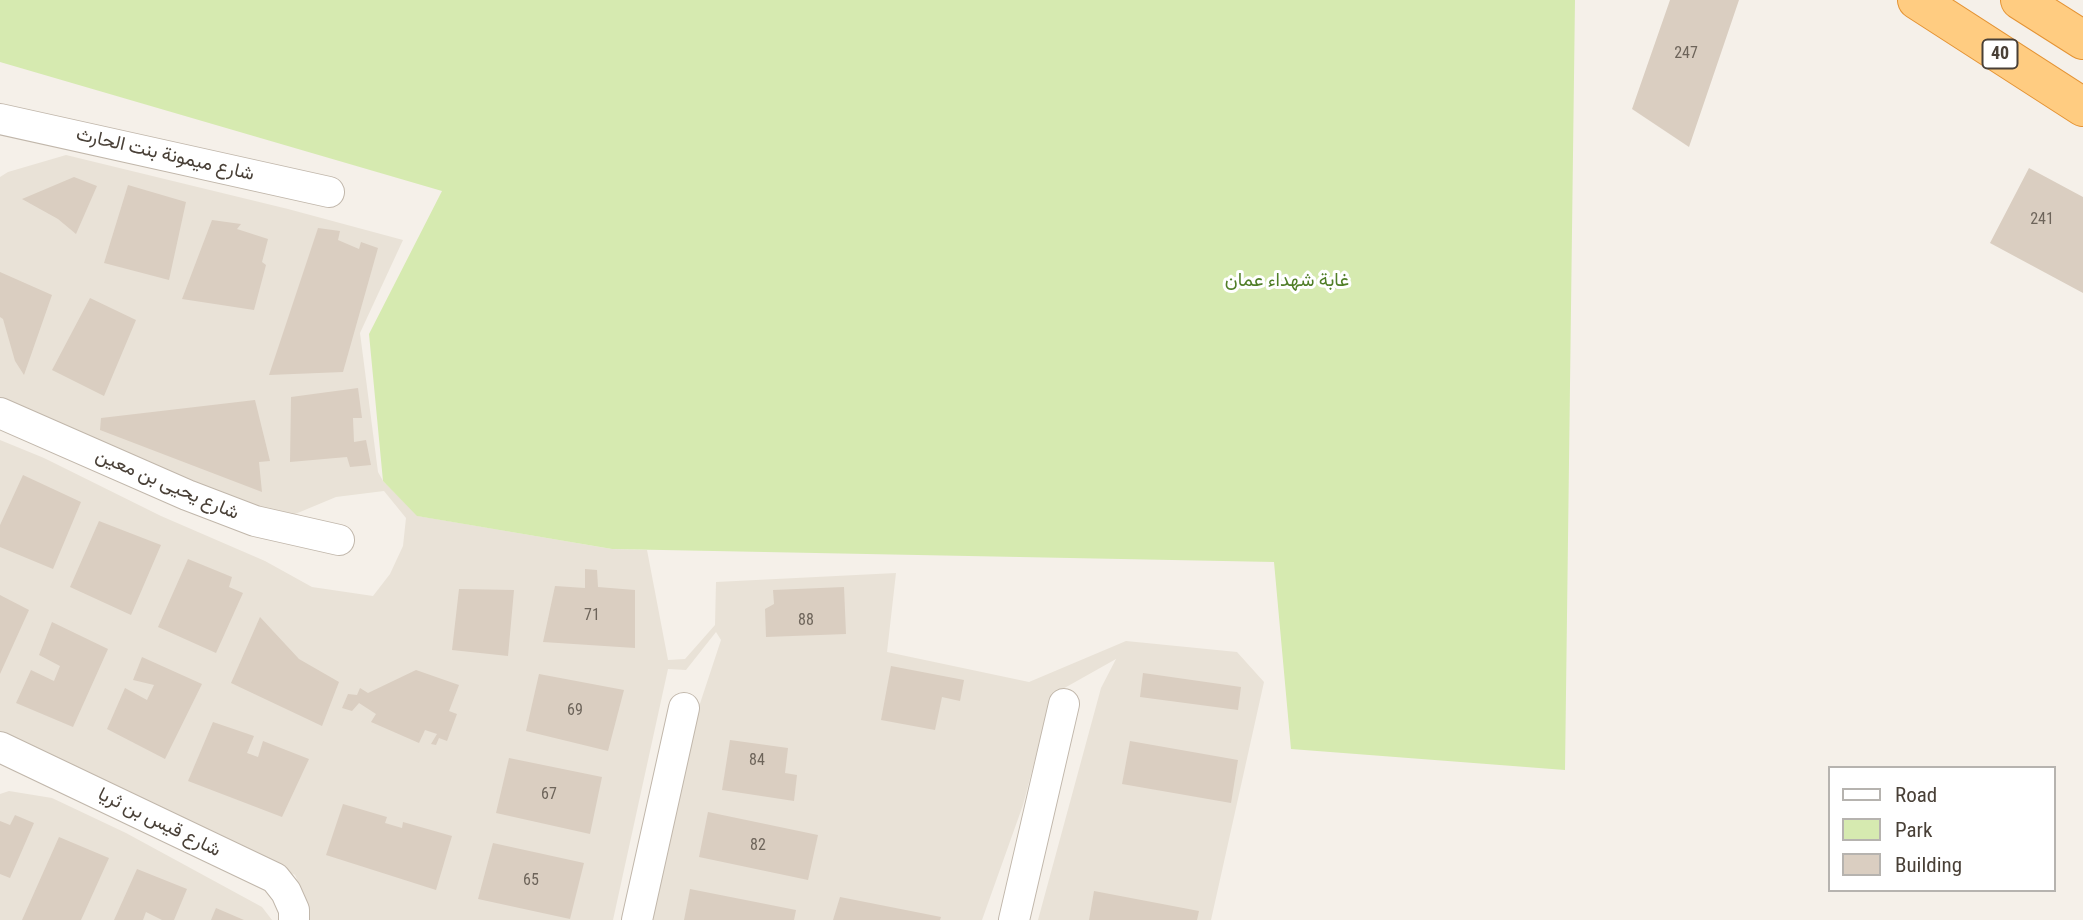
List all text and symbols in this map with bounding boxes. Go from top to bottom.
road number: 40 [1982,40,2018,68]
house number: 247 [1674,44,1698,64]
street label: شارع ميمونة بنت الحارث [74,123,256,187]
house number: 241 [2030,210,2054,230]
park label: غابة شهداء عمان [1225,270,1349,292]
street label: شارع يحيى بن معين [92,445,242,525]
house number: 71 [584,606,600,626]
house number: 88 [798,611,814,631]
house number: 69 [567,701,583,721]
house number: 84 [749,751,765,771]
legend [1828,766,2055,892]
street label: شارع قيس بن ثريا [94,783,224,863]
text: Road [1895,783,1937,807]
house number: 67 [541,785,557,805]
text: Park [1895,818,1932,842]
house number: 82 [750,836,766,856]
text: Building [1895,853,1962,877]
house number: 65 [523,871,539,891]

